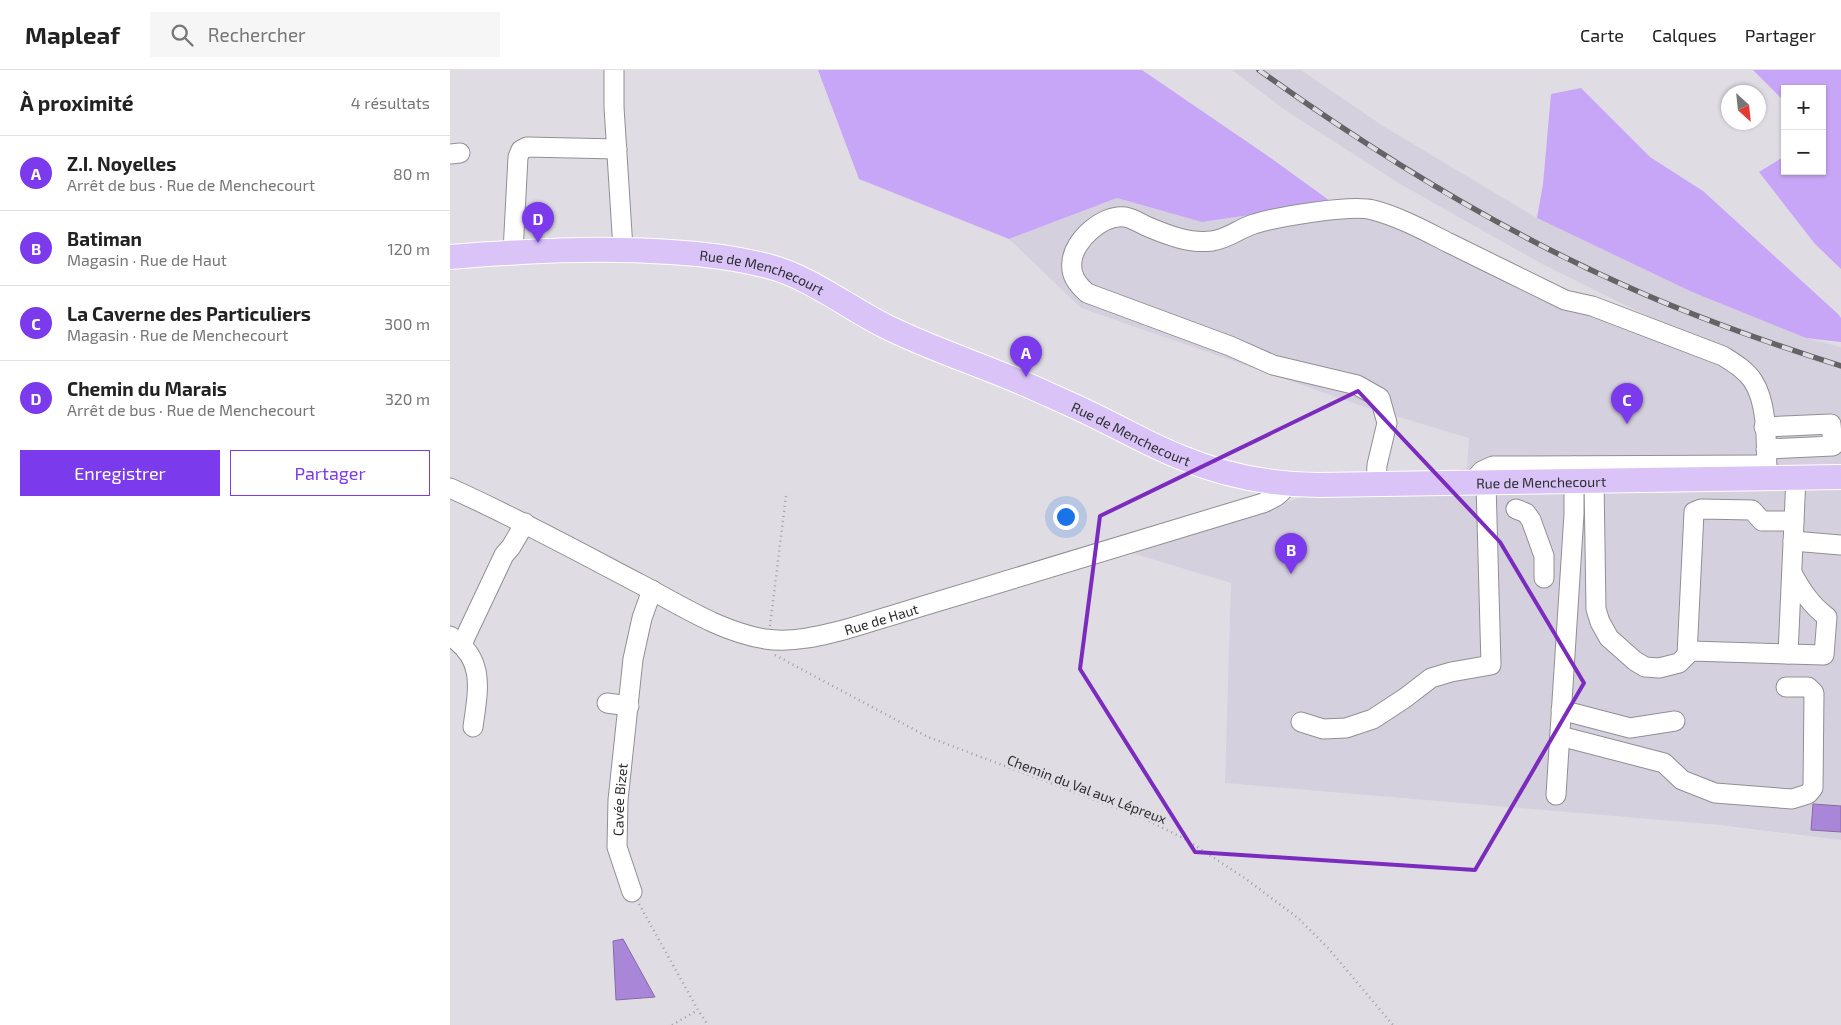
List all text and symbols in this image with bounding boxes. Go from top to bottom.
search box [150,12,500,57]
text: Mapleaf [25,20,120,49]
icon: search [168,21,196,49]
text: Rechercher [208,23,306,46]
text: Carte [1580,24,1624,46]
text: Calques [1652,24,1717,46]
text: Partager [1745,24,1816,46]
north arrow [1721,85,1766,130]
map controls [1781,85,1826,175]
button: + [1781,85,1826,130]
text: À proximité [20,90,134,115]
text: 4 résultats [351,93,430,112]
button: − [1781,130,1826,175]
text: Z.I. Noyelles [67,152,176,175]
text: A [31,164,41,183]
text: 80 m [393,164,430,183]
text: Arrêt de bus · Rue de Menchecourt [67,175,315,194]
pin: D [522,202,554,243]
text: Batiman [67,227,142,250]
text: B [31,239,41,258]
text: 120 m [387,239,430,258]
street label: Rue de Menchecourt [699,246,828,298]
text: Magasin · Rue de Haut [67,250,227,269]
text: La Caverne des Particuliers [67,302,311,325]
text: C [31,314,41,333]
text: 300 m [384,314,430,333]
text: Magasin · Rue de Menchecourt [67,325,288,344]
pin: A [1010,336,1042,377]
text: Chemin du Marais [67,377,227,400]
pin: C [1611,383,1643,424]
text: D [31,389,41,408]
text: 320 m [385,389,430,408]
street label: Rue de Menchecourt [1069,398,1193,469]
text: Arrêt de bus · Rue de Menchecourt [67,400,315,419]
button: Enregistrer [20,450,220,496]
button: Partager [230,450,430,496]
street label: Rue de Menchecourt [1476,472,1606,491]
your location [1053,504,1079,530]
pin: B [1275,533,1307,574]
street label: Rue de Haut [842,599,920,638]
street label: Chemin du Val aux Lépreux [1005,751,1170,828]
street label: Cavée Bizet [609,762,630,836]

